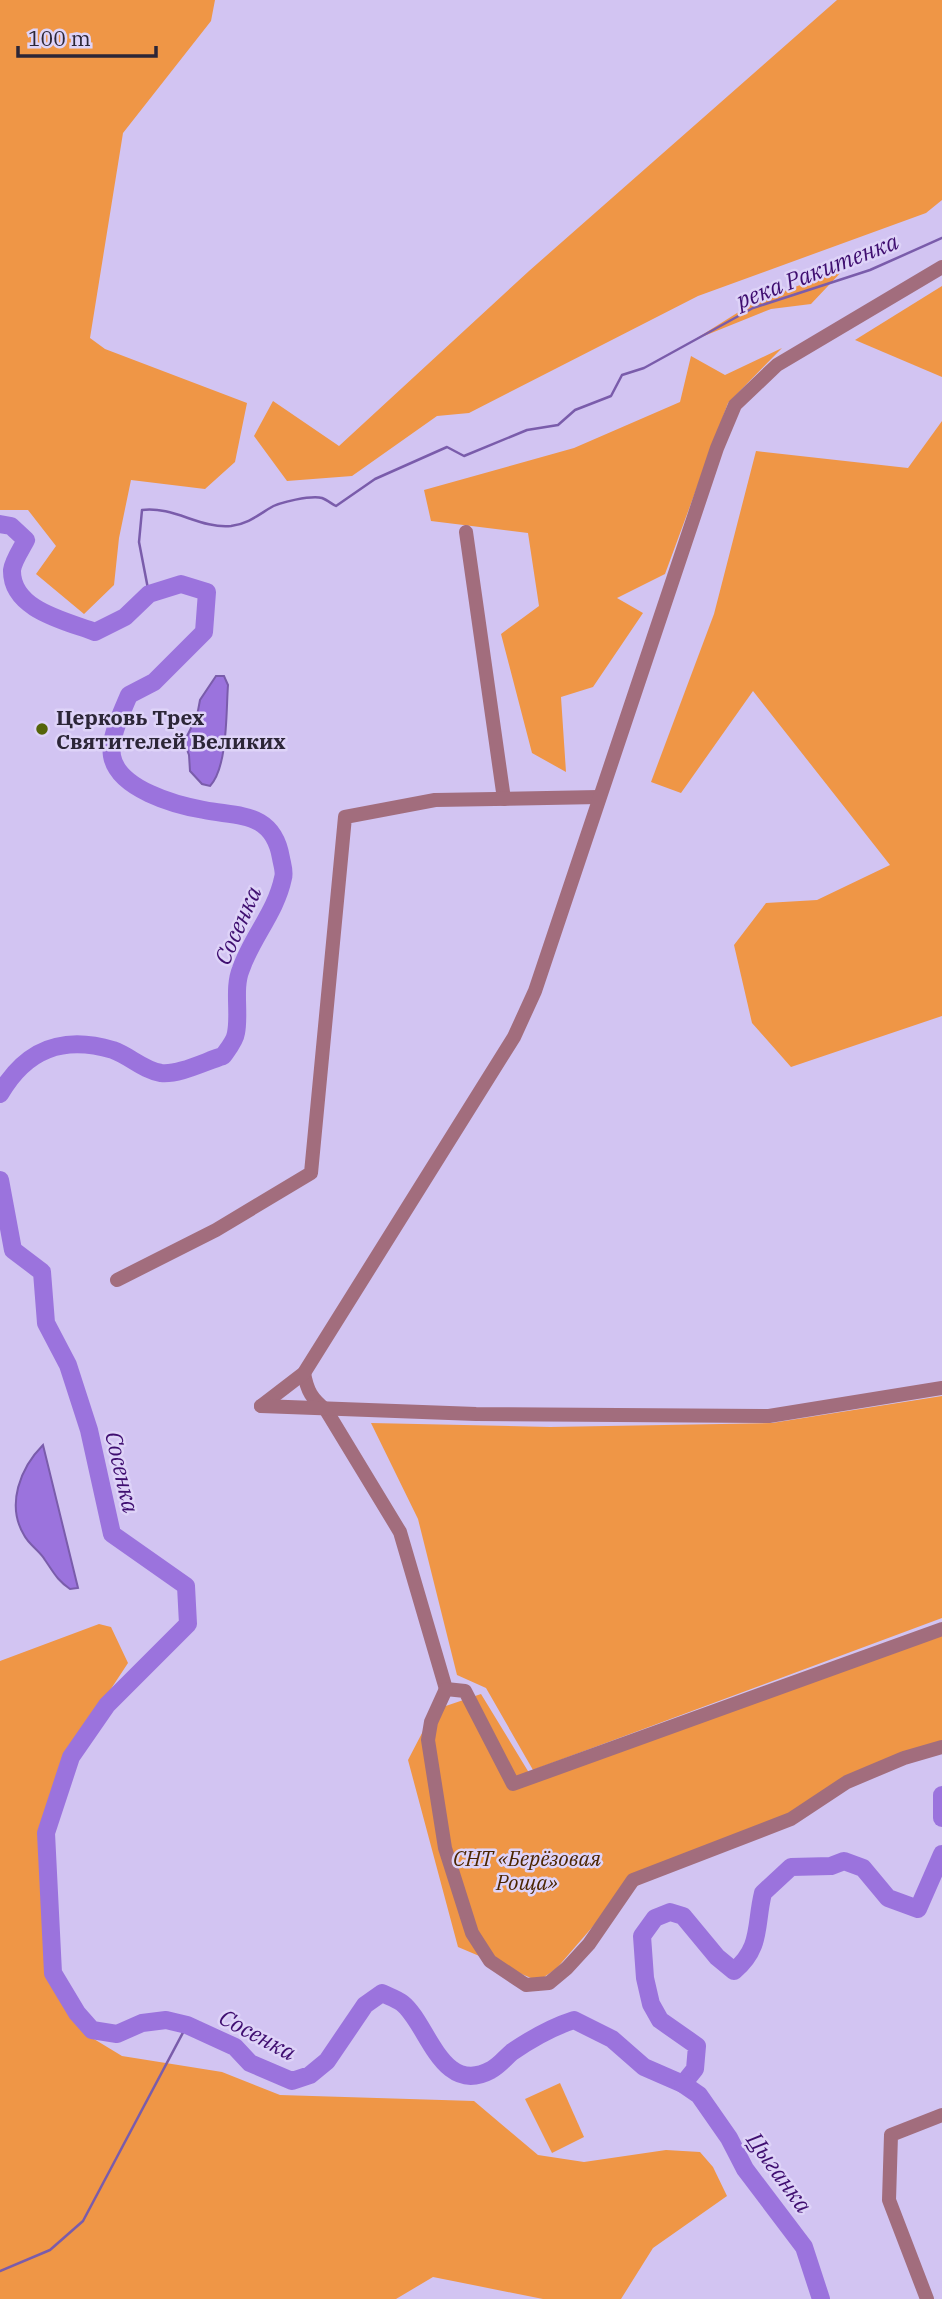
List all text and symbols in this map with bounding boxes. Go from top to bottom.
scale bar [18,14,156,58]
text: 100 m [28,24,91,52]
water label: река Ракитенка [730,225,903,315]
place label: Церковь Трех Святителей Великих [56,703,286,755]
marker: Церковь Трех Святителей Великих [34,721,50,737]
water label: Сосенка [206,881,268,969]
water label: Сосенка [99,1428,147,1516]
park label: СНТ «Берёзовая Роща» [453,1844,601,1896]
water label: Сосенка [214,2001,302,2067]
water label: Цыганка [740,2125,820,2219]

